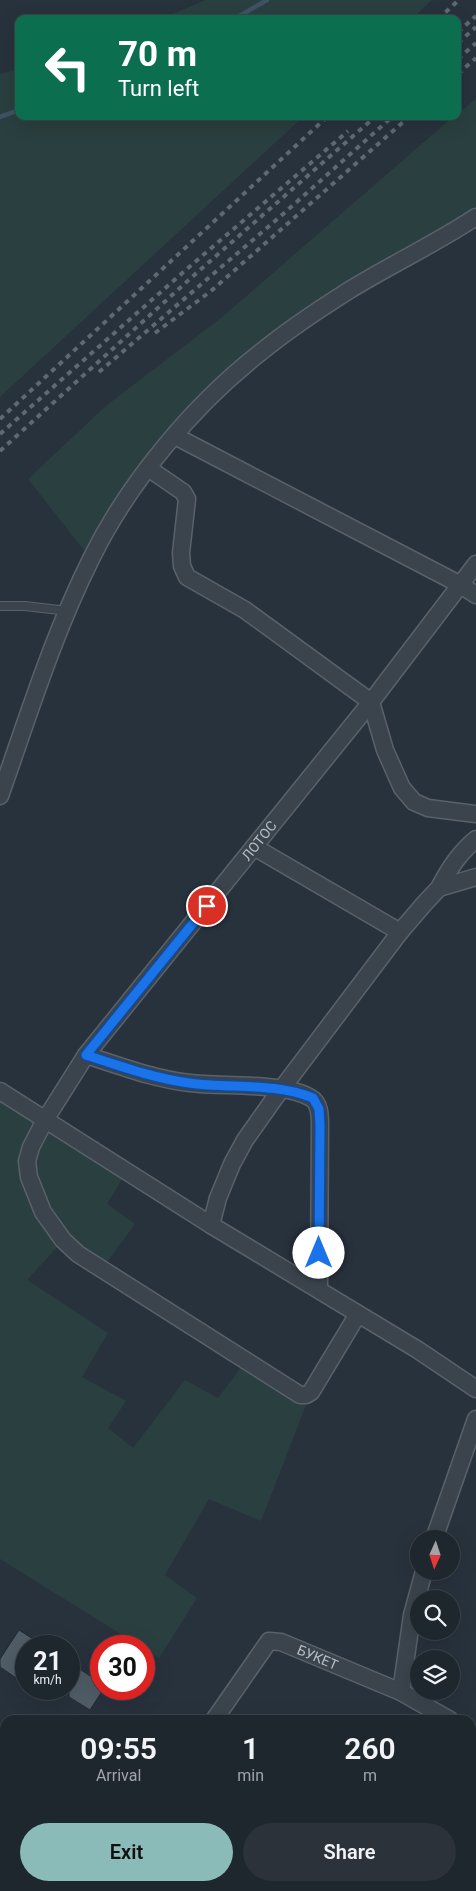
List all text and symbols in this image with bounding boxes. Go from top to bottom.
text: 70 m [118,34,197,75]
icon: left [35,35,100,100]
text: Turn left [118,76,199,101]
street label: ЛОТОС [238,818,280,864]
pin [186,885,228,927]
icon: arrive [193,892,221,920]
position arrow [292,1226,344,1278]
north arrow [410,1530,460,1580]
map controls [410,1530,460,1700]
button: search [410,1590,460,1640]
speed limit sign: 30 [90,1635,155,1700]
street label: БУКЕТ [295,1642,341,1673]
text: 21 [33,1647,62,1676]
button: layers [410,1650,460,1700]
text: km/h [33,1673,62,1687]
text: 09:55 [80,1731,157,1766]
text: 1 [242,1731,259,1766]
text: 260 [344,1731,396,1766]
text: Arrival [96,1766,141,1785]
text: min [237,1766,264,1785]
text: m [363,1766,377,1785]
button: Exit [20,1823,233,1881]
button: Share [243,1823,456,1881]

